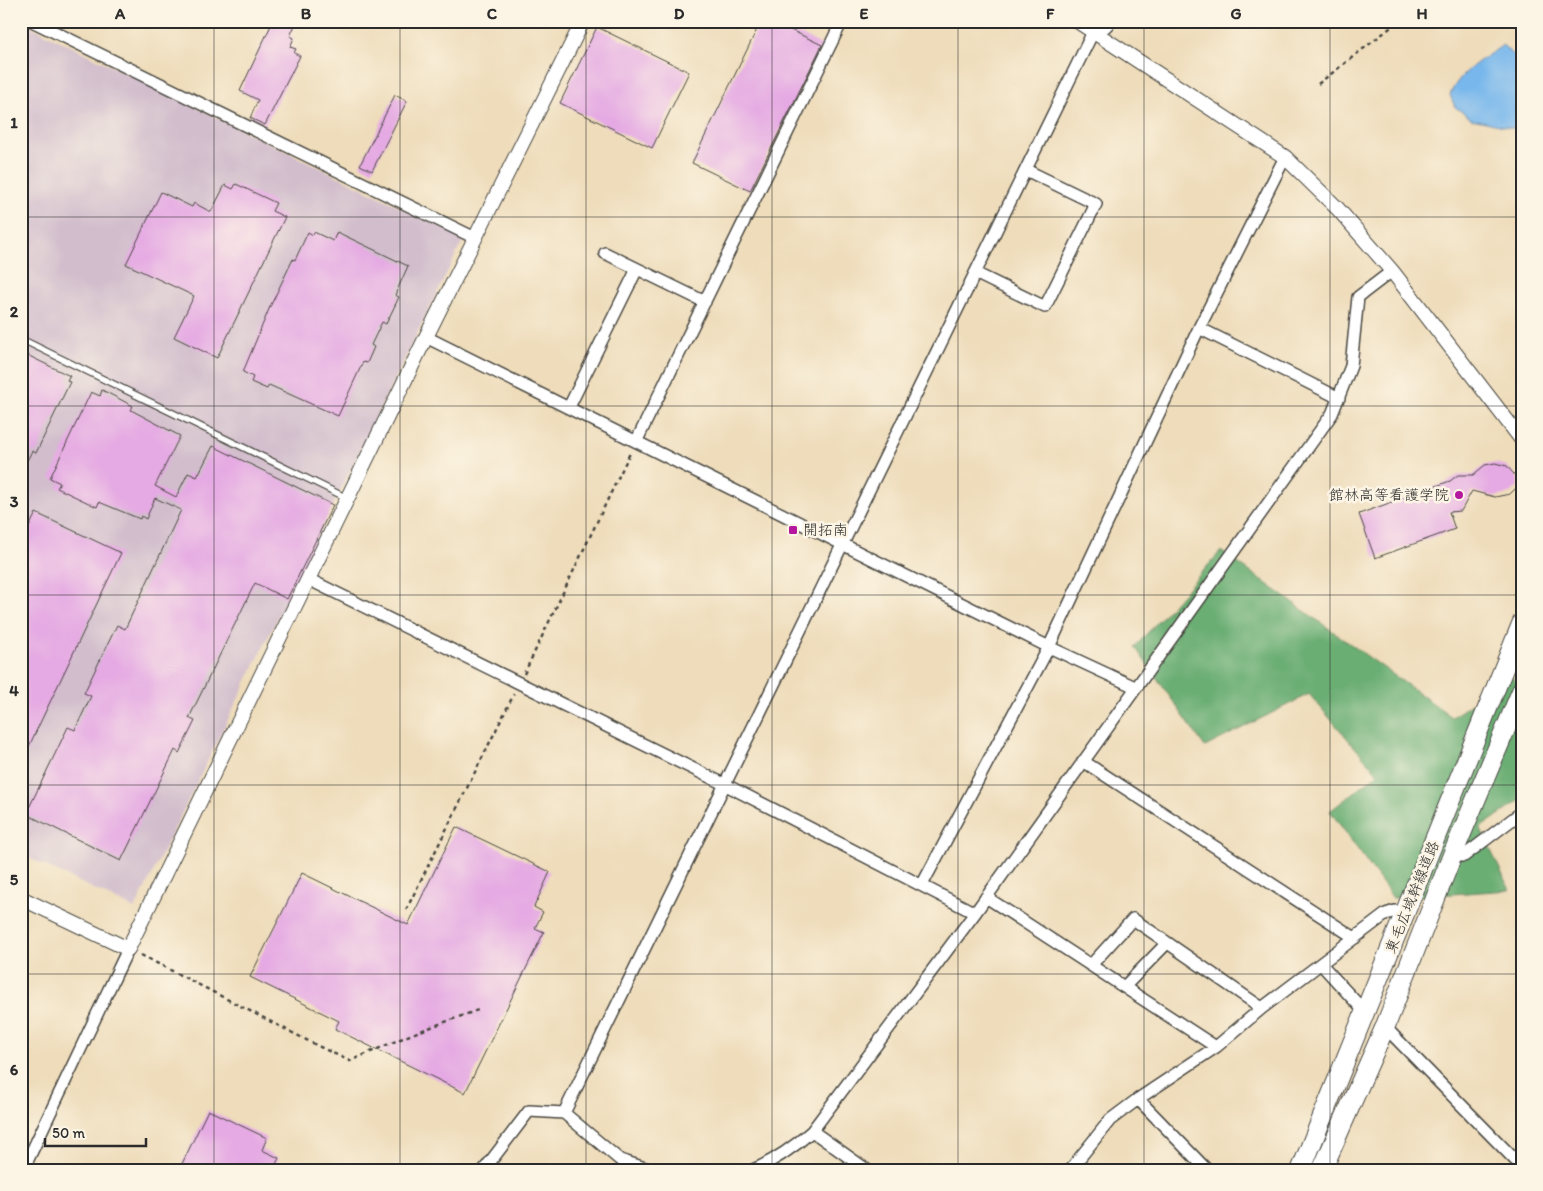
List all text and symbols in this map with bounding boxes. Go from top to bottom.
text: A [114,4,126,23]
text: B [301,4,312,23]
text: C [487,4,498,23]
text: D [674,4,685,23]
text: E [860,4,869,23]
text: F [1046,4,1055,23]
text: G [1230,4,1242,23]
text: H [1416,4,1428,23]
text: 1 [10,113,18,132]
text: 2 [10,302,19,321]
place label: 館林高等看護学院 [1329,486,1449,504]
marker: 館林高等看護学院 [1453,489,1465,501]
text: 3 [10,492,19,511]
place label: 開拓南 [803,521,848,539]
marker: 開拓南 [787,524,799,536]
text: 4 [9,681,19,700]
street label: 東毛広域幹線道路 [1381,838,1443,956]
text: 5 [10,870,19,889]
text: 6 [10,1060,19,1079]
scale bar [45,1116,146,1148]
text: 50 m [52,1124,85,1142]

